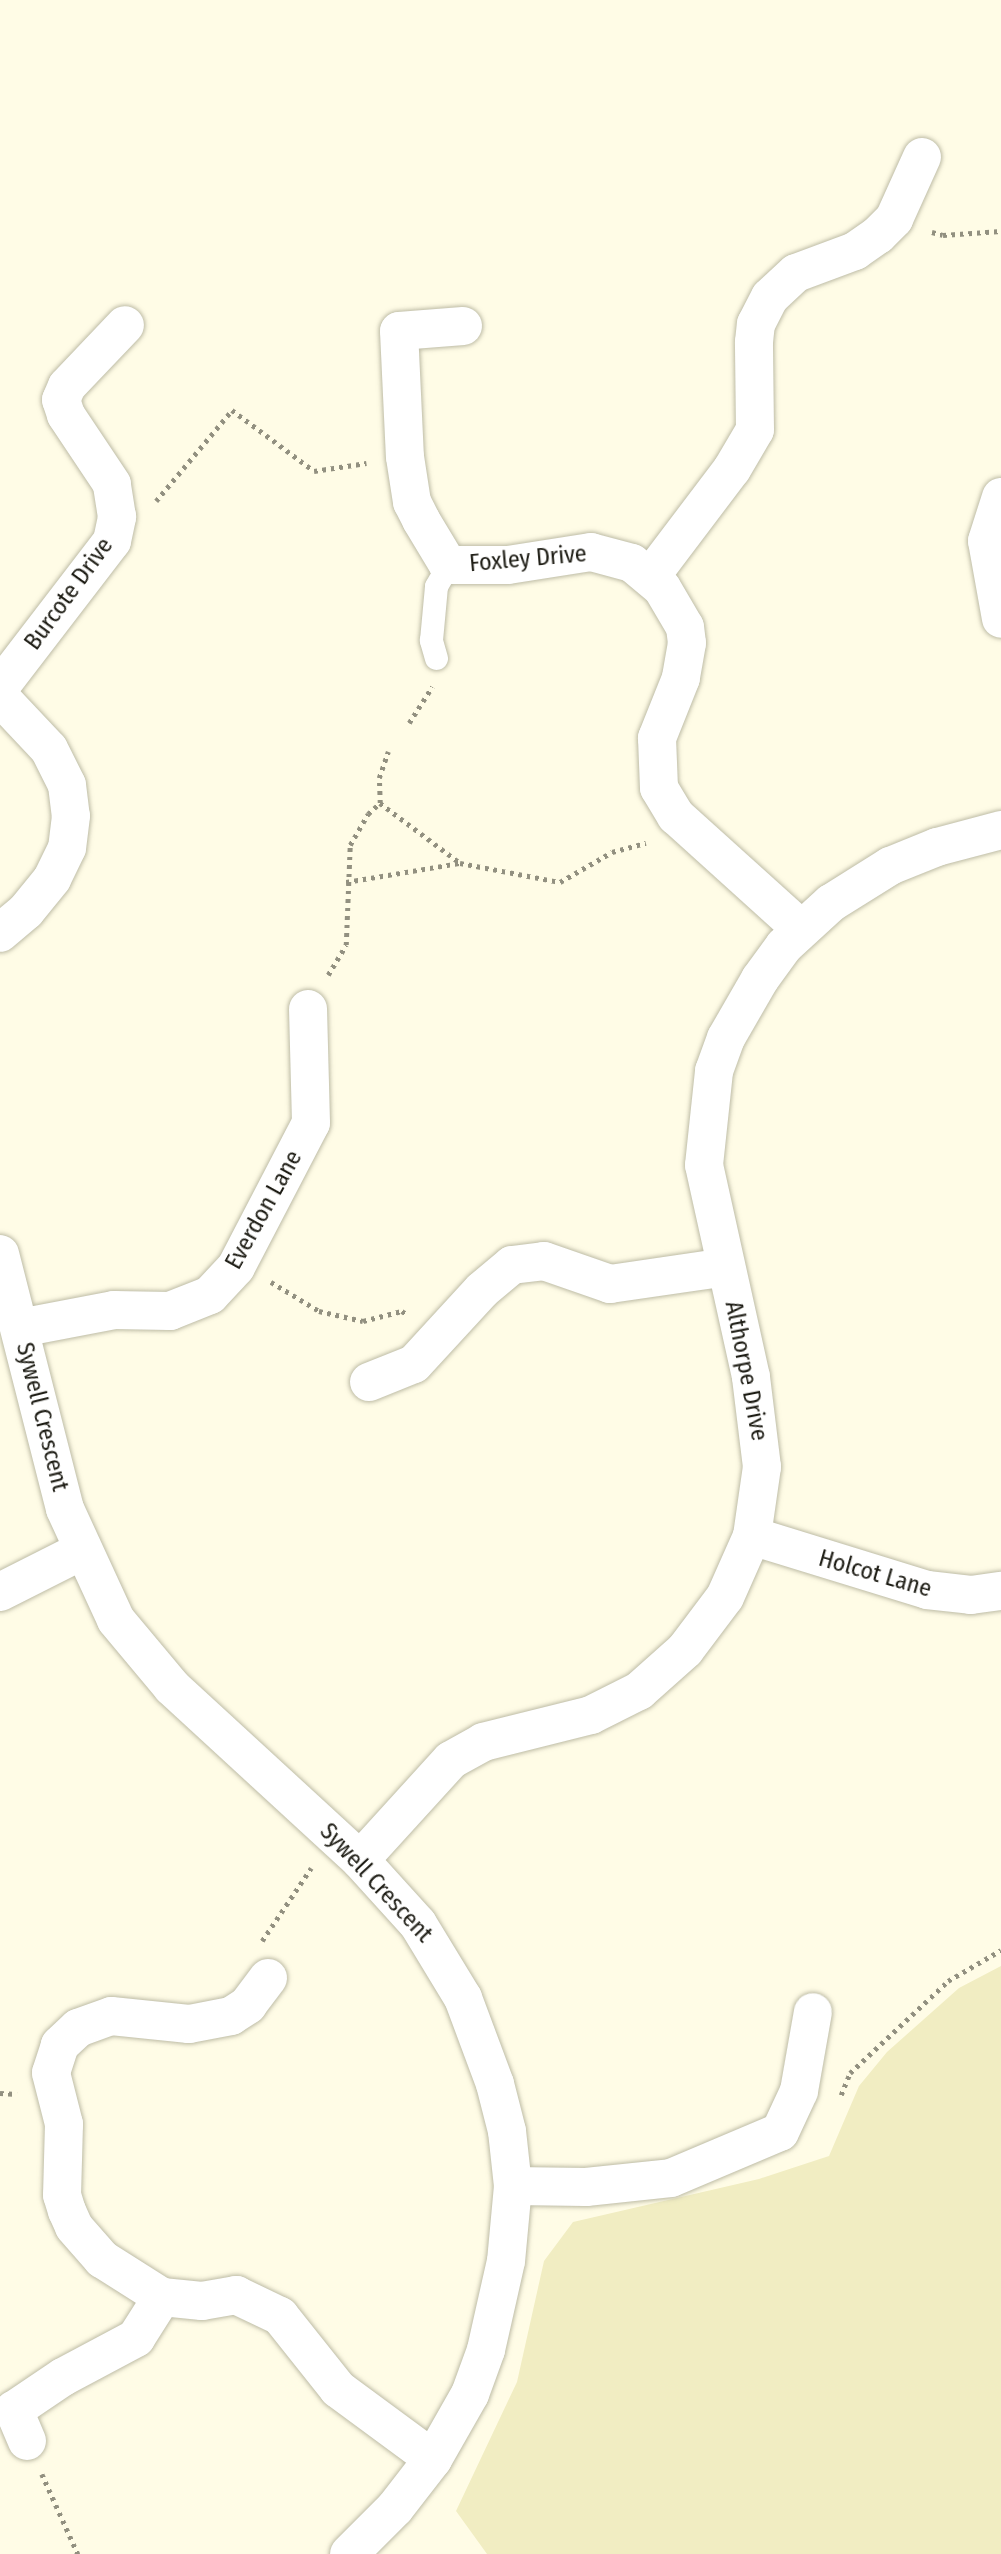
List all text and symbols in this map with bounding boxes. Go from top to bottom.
street label: Burcote Drive [19,532,119,656]
street label: Foxley Drive [468,540,588,578]
street label: Everdon Lane [220,1146,308,1274]
street label: Althorpe Drive [718,1299,774,1443]
street label: Sywell Crescent [10,1340,74,1494]
street label: Holcot Lane [815,1544,935,1604]
street label: Sywell Crescent [314,1818,438,1948]

